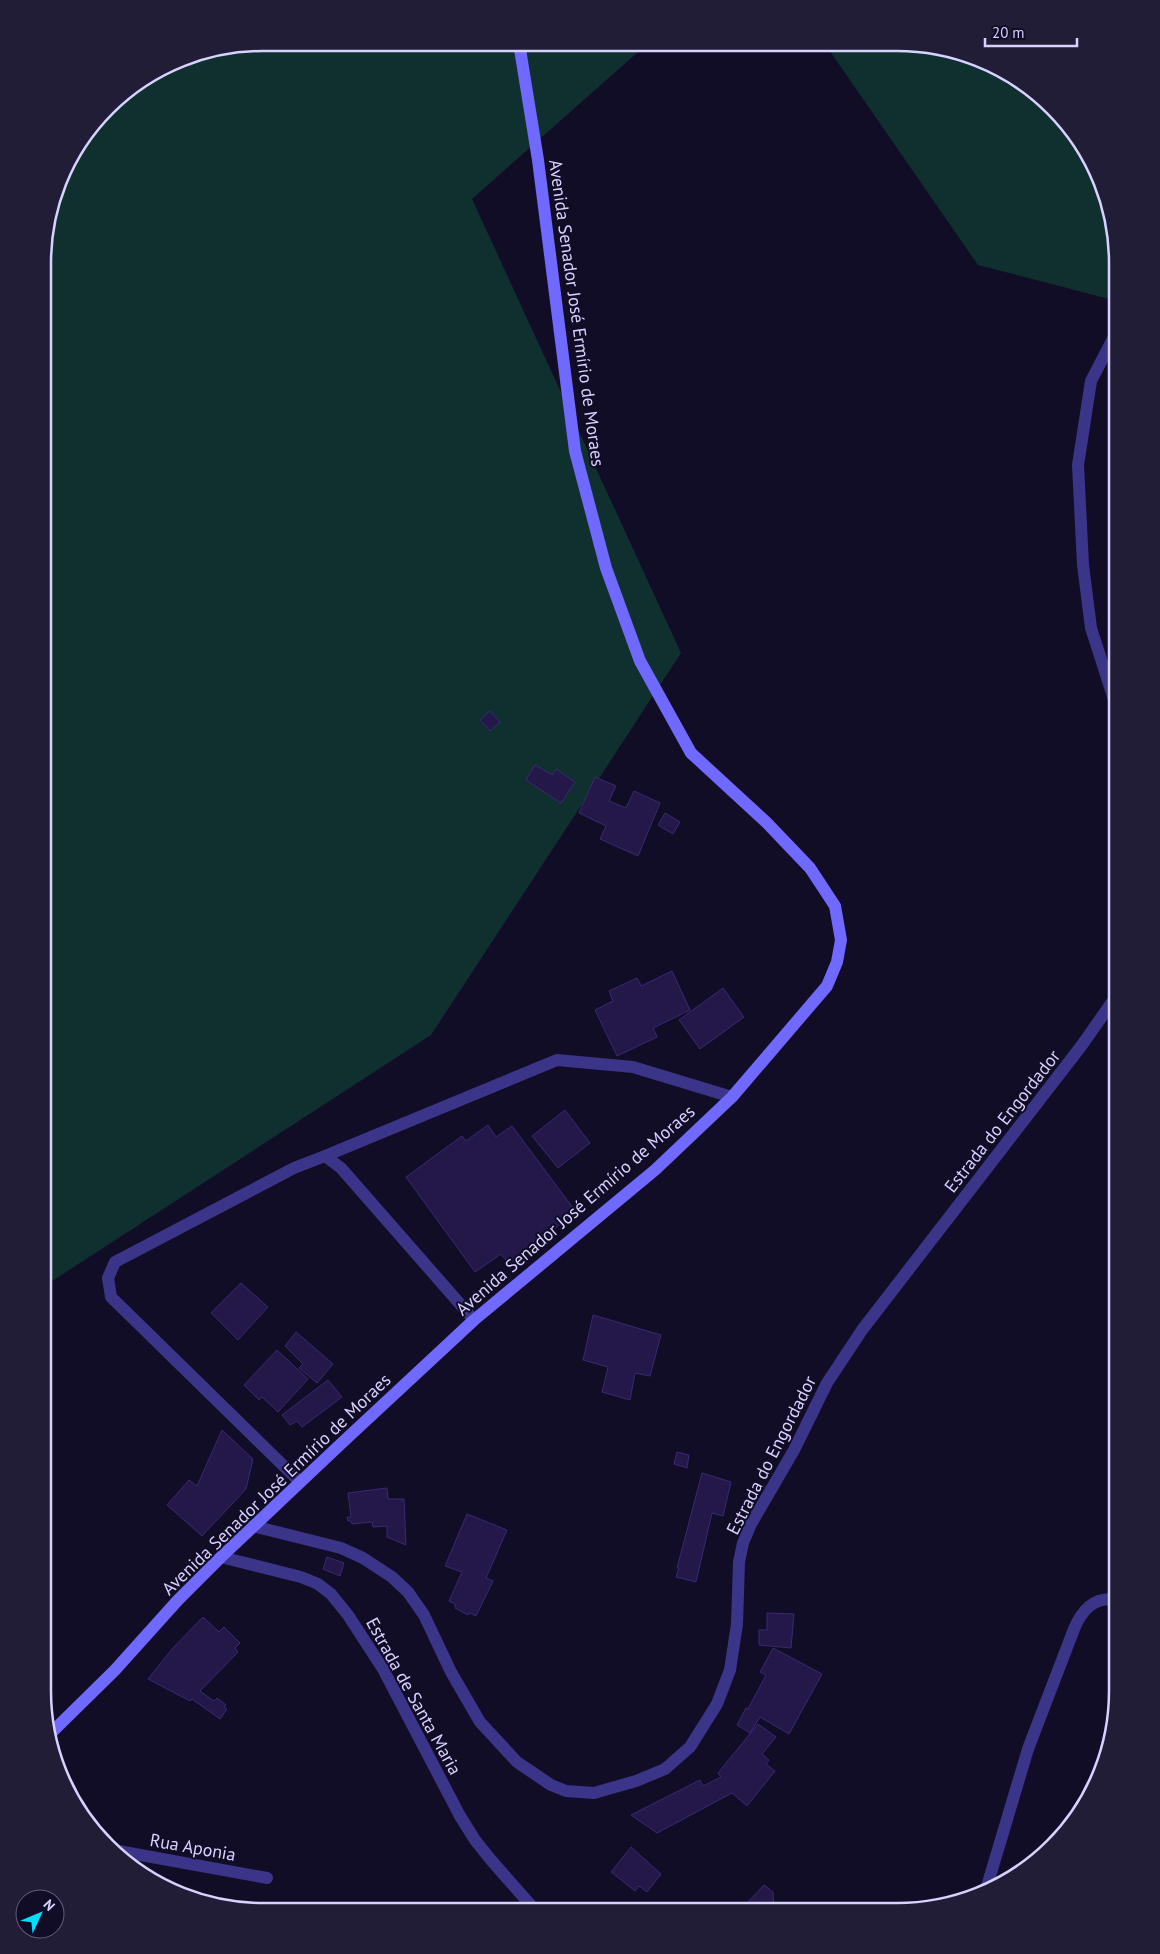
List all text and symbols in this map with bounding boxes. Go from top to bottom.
scale bar [985,15,1078,47]
text: 20 m [992,23,1025,42]
street label: Avenida Senador José Ermírio de Moraes [544,158,610,468]
street label: Estrada do Engordador [939,1045,1065,1197]
street label: Avenida Senador José Ermírio de Moraes [451,1100,699,1320]
street label: Avenida Senador José Ermírio de Moraes [157,1368,395,1600]
street label: Estrada do Engordador [721,1372,821,1538]
street label: Estrada de Santa Maria [361,1613,467,1779]
street label: Rua Aponia [148,1828,238,1866]
north arrow [15,1889,65,1939]
text: N [40,1895,59,1915]

